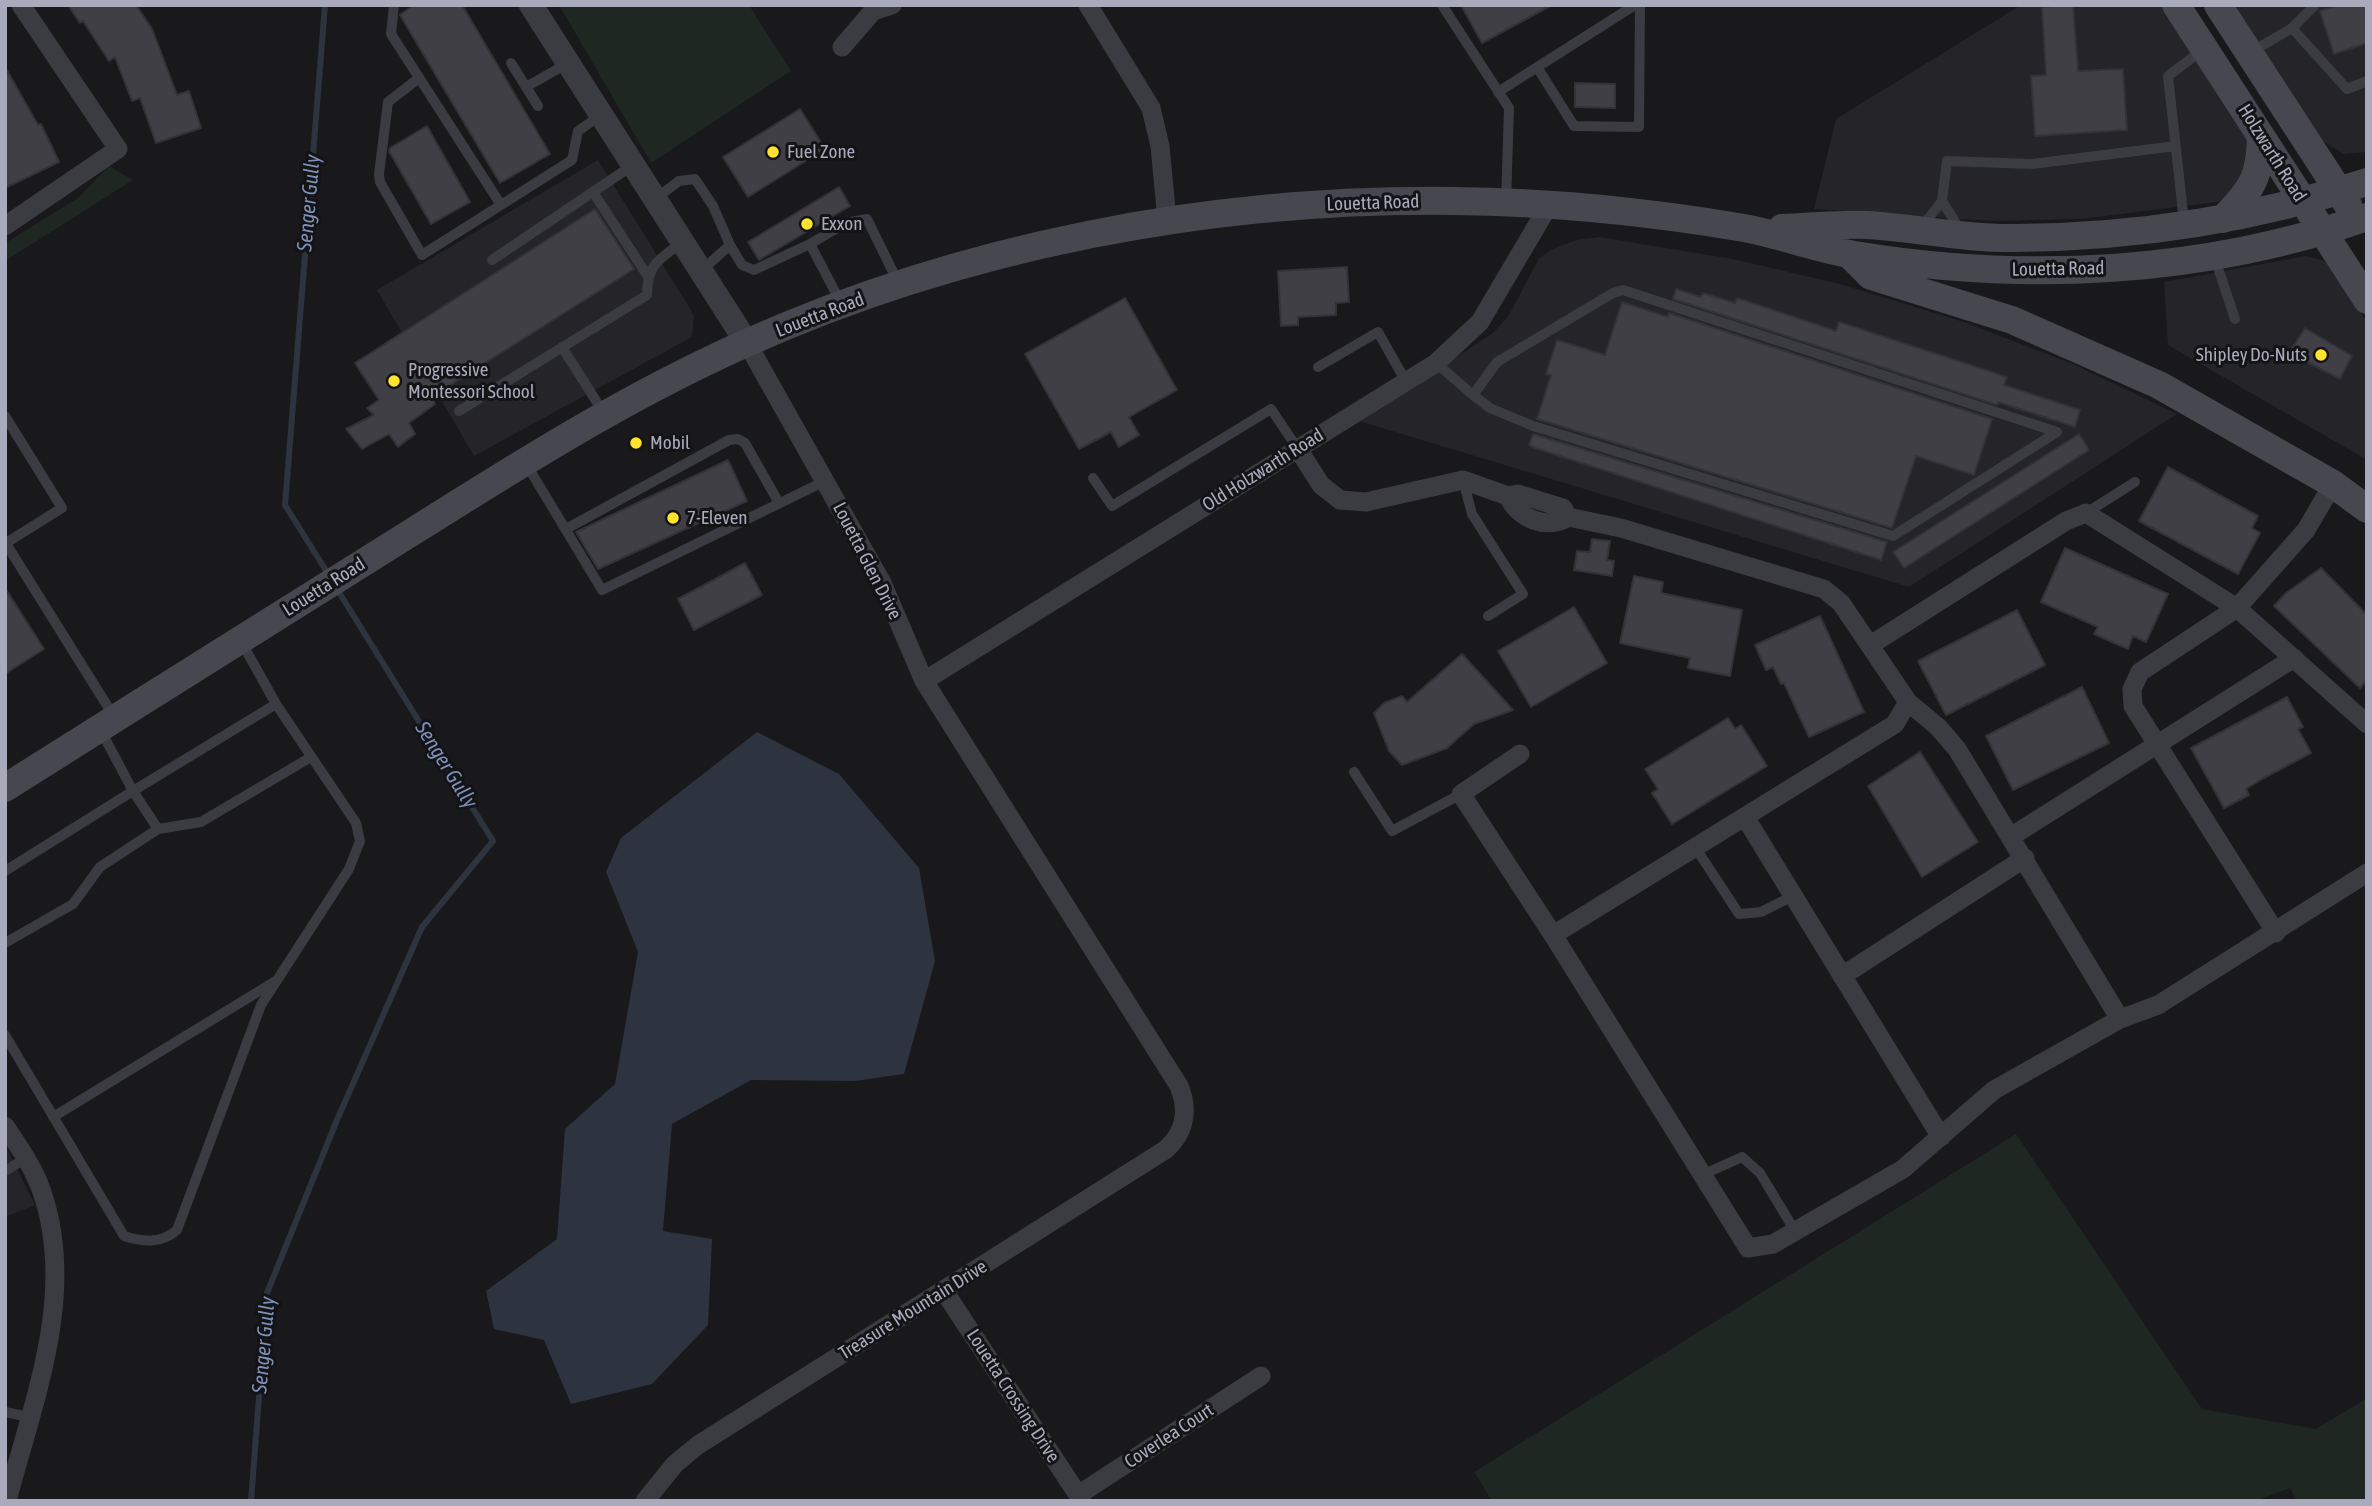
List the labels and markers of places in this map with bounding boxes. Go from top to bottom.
place label: Fuel Zone [787,141,855,163]
marker: Fuel Zone [765,144,781,160]
place label: Exxon [821,213,862,235]
marker: Exxon [799,216,815,232]
place label: Shipley Do-Nuts [2196,344,2307,366]
marker: Shipley Do-Nuts [2313,347,2329,363]
place label: Progressive Montessori School [408,359,535,403]
marker: Progressive Montessori School [386,373,402,389]
place label: Mobil [650,432,690,454]
marker: Mobil [628,435,644,451]
place label: 7-Eleven [687,507,748,529]
marker: 7-Eleven [665,510,681,526]

